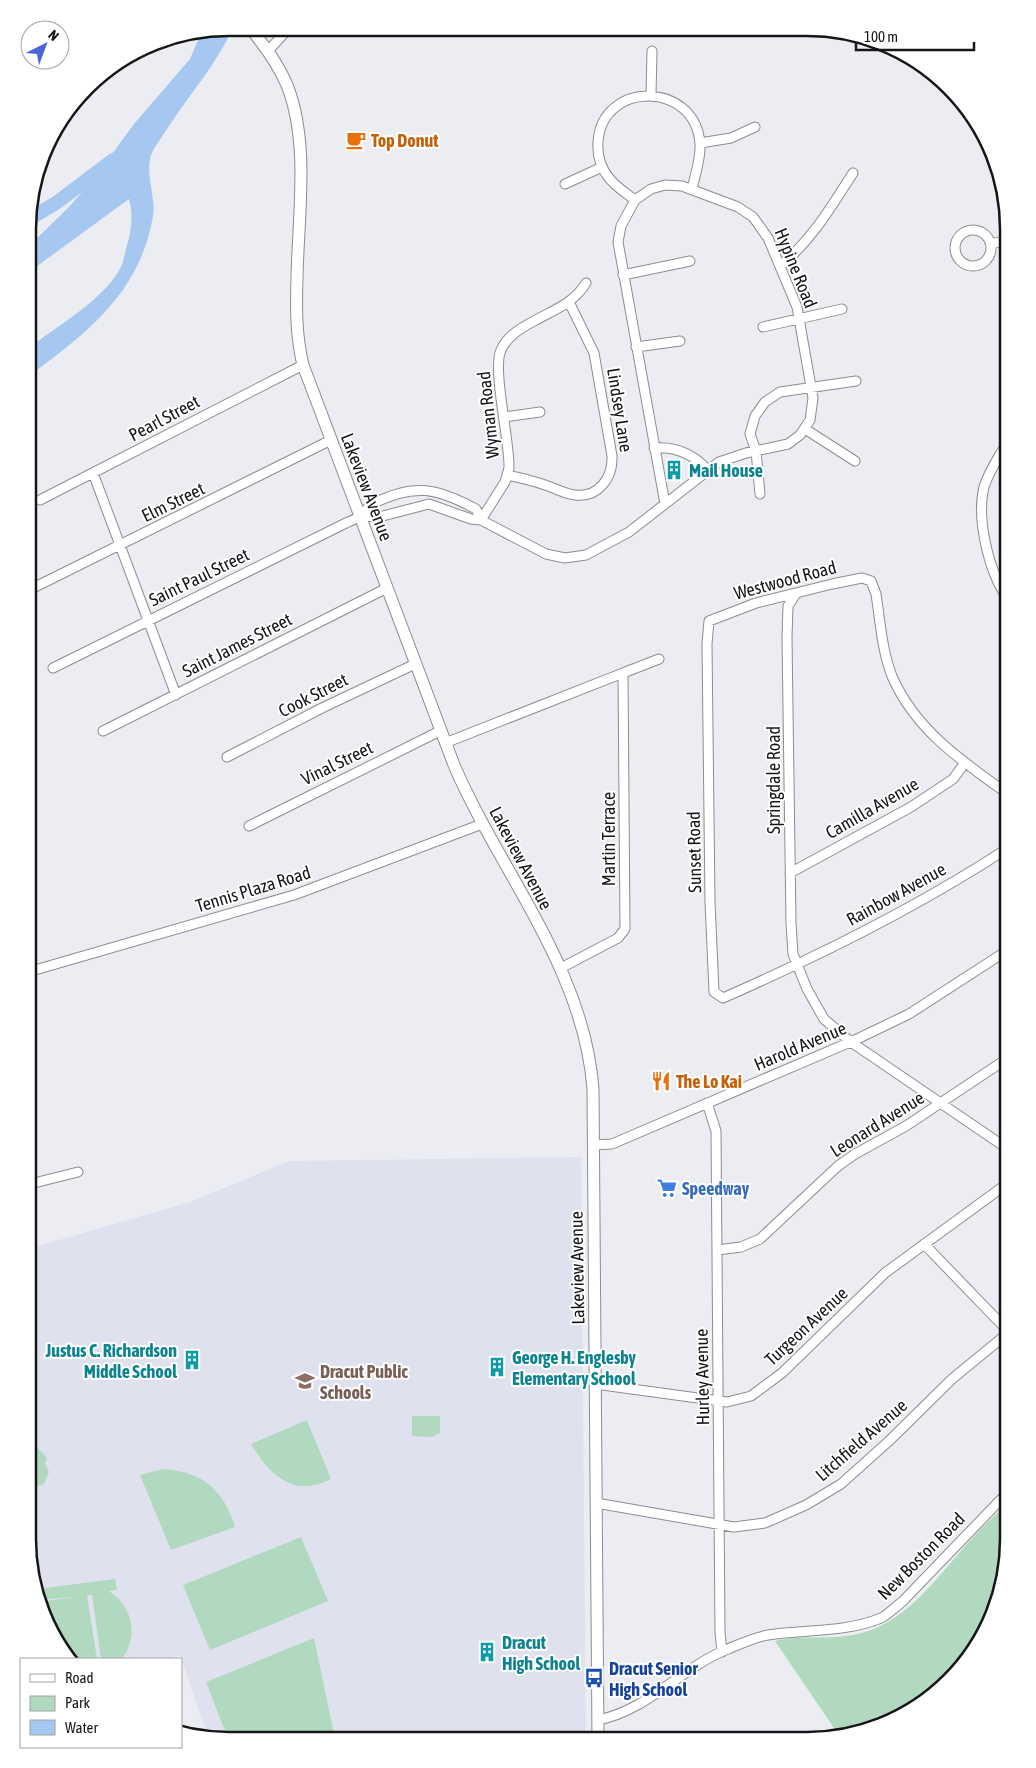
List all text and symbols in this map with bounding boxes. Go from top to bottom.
north arrow [20,20,70,70]
scale bar [856,20,974,52]
text: N [45,27,62,44]
text: 100 m [864,28,898,45]
cafe icon: Top Donut [345,129,367,151]
place label: Top Donut [371,130,439,151]
street label: Hypine Road [770,225,822,311]
street label: Lindsey Lane [603,366,637,454]
street label: Wyman Road [473,370,503,460]
street label: Pearl Street [125,391,203,445]
street label: Lakeview Avenue [337,430,397,544]
building icon: Mail House [663,459,685,481]
place label: Mail House [689,460,763,481]
street label: Elm Street [138,478,208,526]
street label: Saint Paul Street [146,544,252,610]
street label: Westwood Road [732,556,838,604]
street label: Saint James Street [179,608,295,682]
street label: Cook Street [275,669,351,721]
street label: Springdale Road [763,726,784,834]
street label: Vinal Street [298,737,376,789]
street label: Camilla Avenue [822,773,922,843]
street label: Martin Terrace [598,792,619,886]
street label: Lakeview Avenue [485,803,557,913]
street label: Sunset Road [683,811,705,893]
street label: Rainbow Avenue [843,858,949,930]
street label: Tennis Plaza Road [193,862,313,916]
street label: Harold Avenue [751,1017,849,1075]
restaurant icon: The Lo Kai [650,1070,672,1092]
place label: The Lo Kai [676,1071,742,1092]
street label: Leonard Avenue [826,1087,928,1161]
supermarket icon: Speedway [656,1177,678,1199]
place label: Speedway [682,1178,750,1199]
street label: Lakeview Avenue [566,1211,588,1325]
street label: Turgeon Avenue [760,1282,852,1370]
street label: Hurley Avenue [691,1328,713,1426]
place label: Justus C. Richardson Middle School [44,1340,177,1382]
place label: George H. Englesby Elementary School [512,1347,637,1389]
building icon: Justus C. Richardson Middle School [181,1349,203,1371]
building icon: George H. Englesby Elementary School [486,1356,508,1378]
place label: Dracut Public Schools [320,1361,408,1403]
school or university icon: Dracut Public Schools [294,1370,316,1392]
street label: Litchfield Avenue [811,1395,911,1485]
street label: New Boston Road [873,1508,969,1604]
place label: Dracut High School [502,1632,580,1674]
building icon: Dracut High School [476,1641,498,1663]
legend [20,1658,182,1748]
place label: Dracut Senior High School [609,1658,698,1700]
bus stop icon: Dracut Senior High School [583,1667,605,1689]
text: Road [65,1669,94,1686]
text: Park [65,1694,90,1711]
text: Water [65,1719,98,1736]

